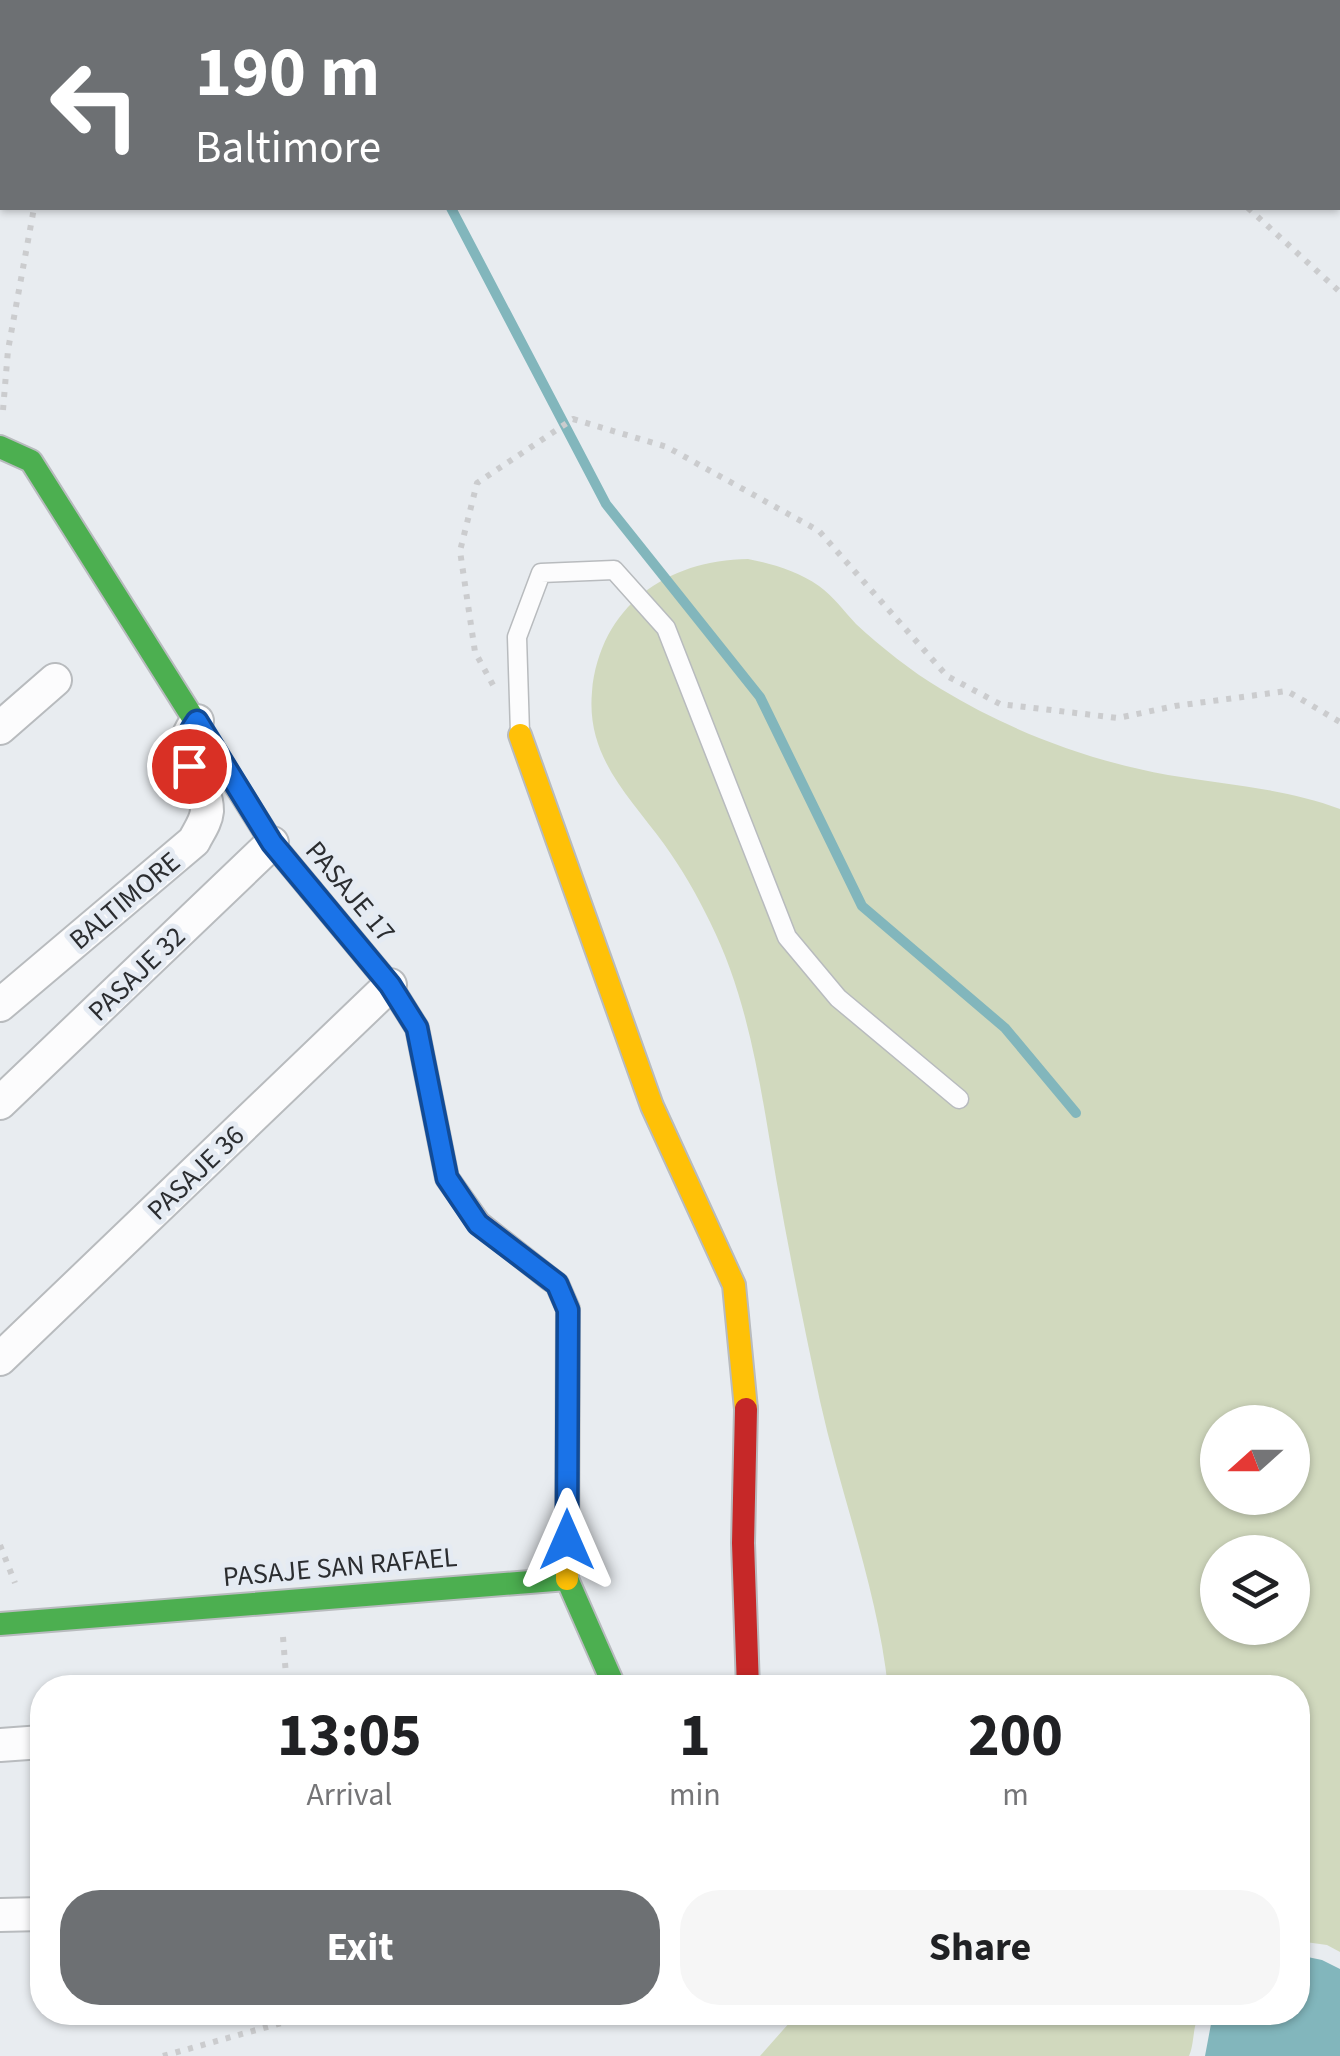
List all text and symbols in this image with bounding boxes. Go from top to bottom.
text: 190 m [195,23,380,123]
icon: left [30,40,160,170]
text: Baltimore [195,116,381,180]
pin [147,724,232,809]
icon: arrive [162,739,217,794]
street label: PASAJE 17 [296,832,405,951]
street label: BALTIMORE [60,842,189,959]
street label: PASAJE 32 [79,917,194,1030]
street label: PASAJE 36 [138,1116,253,1229]
north arrow [1200,1405,1310,1515]
map controls [1200,1405,1310,1645]
position arrow [515,1488,619,1592]
button: layers [1200,1535,1310,1645]
street label: PASAJE SAN RAFAEL [221,1537,459,1597]
text: 13:05 [277,1694,422,1779]
text: 1 [679,1694,711,1779]
text: 200 [968,1694,1063,1779]
text: Arrival [306,1772,392,1818]
text: min [669,1772,721,1818]
text: m [1002,1772,1029,1818]
button: Exit [60,1890,660,2005]
button: Share [680,1890,1280,2005]

